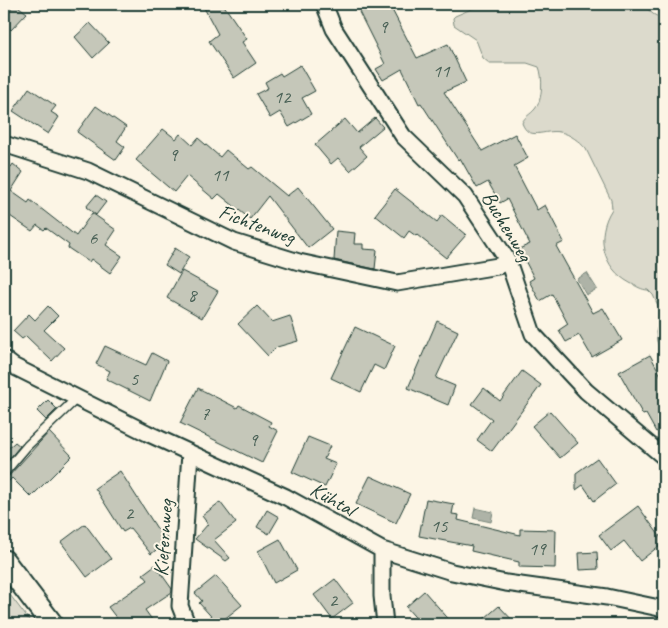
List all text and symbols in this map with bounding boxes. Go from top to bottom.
house number: 9 [379,15,389,39]
house number: 11 [432,59,451,83]
house number: 12 [273,85,292,109]
house number: 9 [169,143,179,167]
house number: 11 [211,163,230,187]
street label: Buchenweg [476,186,539,267]
street label: Fichtenweg [215,198,300,250]
house number: 6 [89,226,99,250]
house number: 8 [188,283,199,307]
house number: 5 [130,367,140,391]
house number: 7 [201,402,211,426]
house number: 9 [249,428,259,452]
street label: Kühtal [306,476,363,524]
street label: Kiefernweg [147,497,179,577]
house number: 2 [125,501,135,525]
house number: 15 [430,514,449,538]
house number: 19 [528,537,547,561]
house number: 2 [329,588,339,612]

